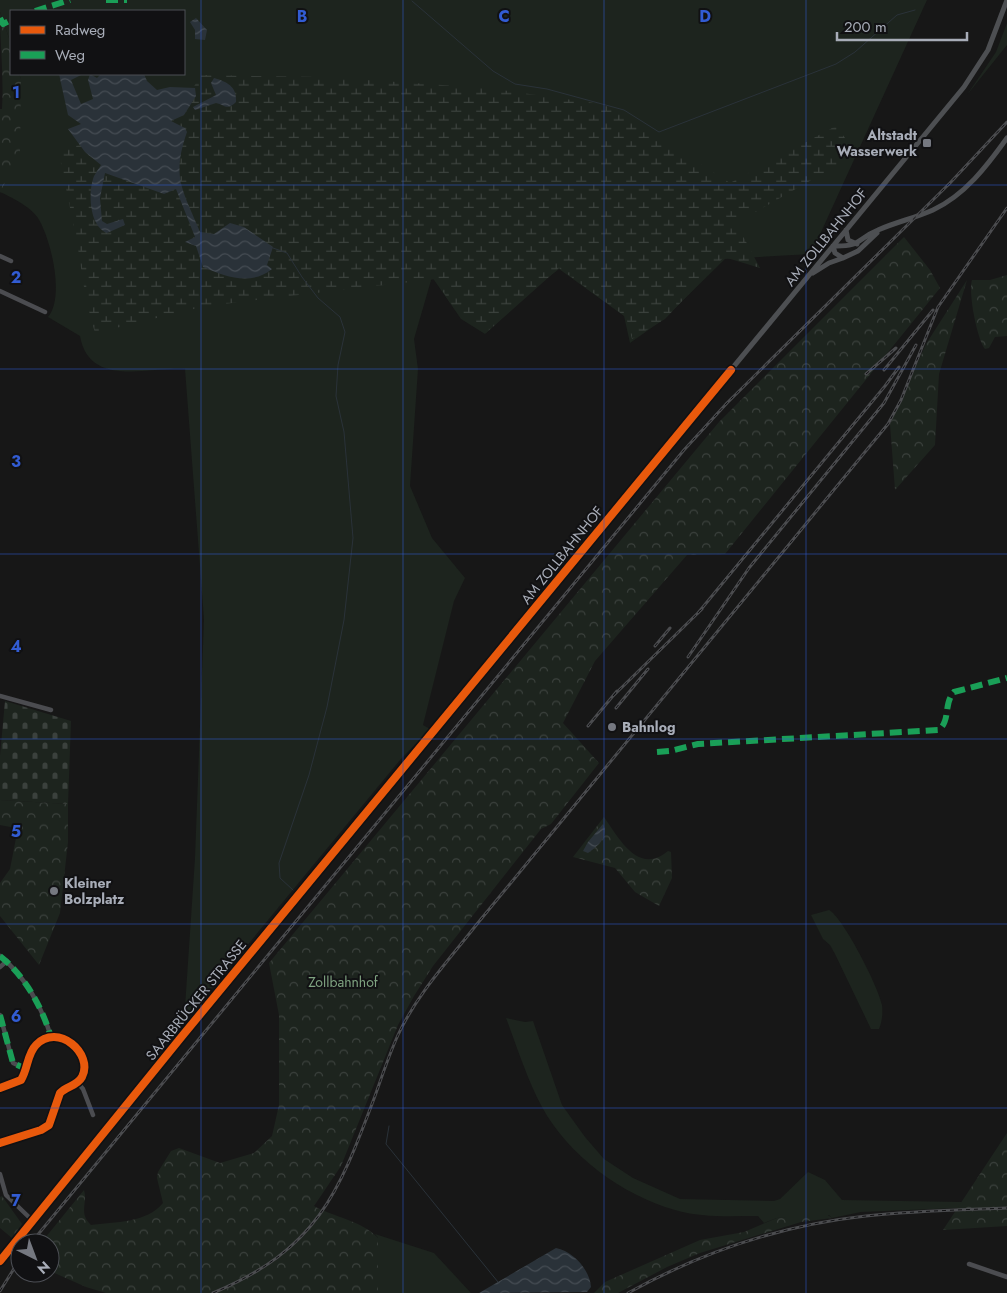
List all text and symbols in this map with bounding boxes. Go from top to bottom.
text: B [297,5,307,28]
text: C [498,5,510,28]
text: D [699,5,711,28]
legend [10,10,185,75]
scale bar [837,10,967,42]
text: 200 m [844,16,887,38]
text: Radweg [55,19,105,41]
text: Weg [55,44,85,66]
text: 1 [12,81,20,104]
place label: Altstadt Wasserwerk [837,125,918,161]
marker: Altstadt Wasserwerk [921,137,933,149]
street label: AM ZOLLBAHNHOF [780,184,872,290]
text: 2 [11,266,21,289]
text: 3 [11,450,21,473]
street label: AM ZOLLBAHNHOF [516,502,608,608]
text: 4 [10,635,22,658]
place label: Bahnlog [622,717,675,737]
marker: Bahnlog [606,721,618,733]
text: 5 [11,820,21,843]
place label: Kleiner Bolzplatz [64,873,125,909]
marker: Kleiner Bolzplatz [48,885,60,897]
street label: SAARBRÜCKER STRASSE [141,935,251,1065]
park label: Zollbahnhof [308,972,379,992]
text: 6 [11,1005,21,1028]
text: 7 [11,1189,21,1212]
north arrow [10,1233,60,1283]
text: N [33,1257,55,1279]

